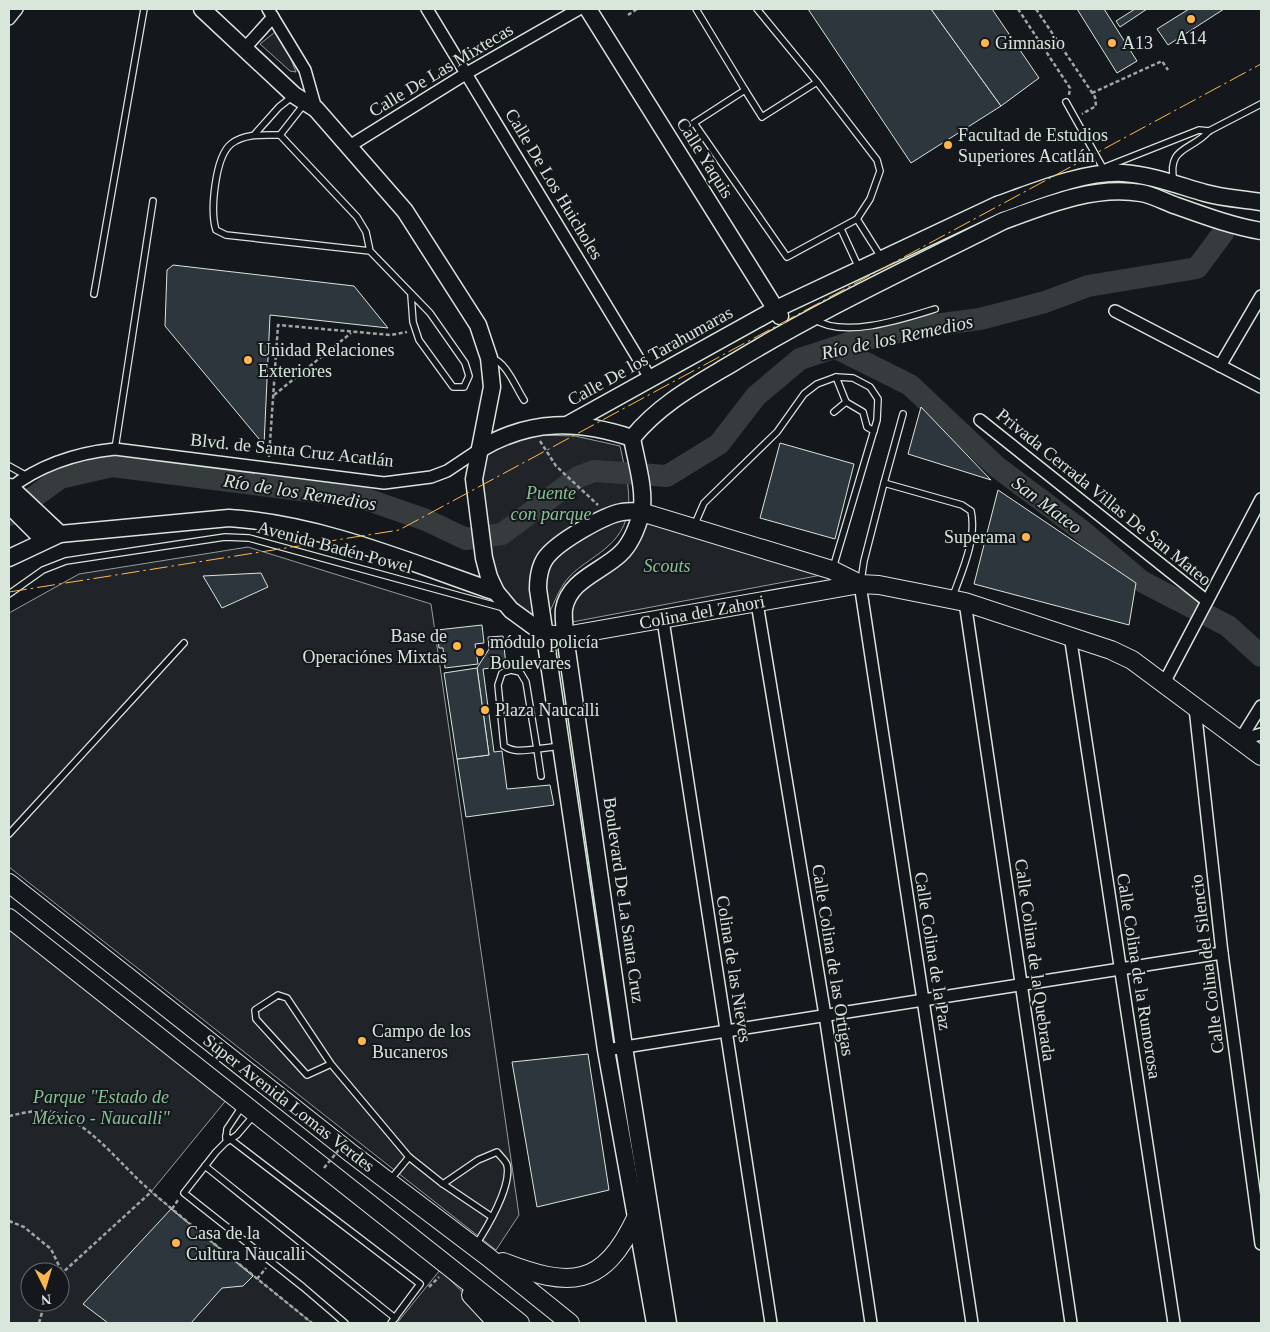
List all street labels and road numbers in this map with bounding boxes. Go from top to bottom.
street label: Calle De Las Mixtecas [365,19,517,121]
street label: Calle De Los Huicholes [501,105,607,263]
street label: Calle Yaquis [672,114,738,202]
street label: Calle De los Tarahumaras [564,302,736,410]
street label: Privada Cerrada Villas De San Mateo [992,404,1216,590]
street label: Blvd. de Santa Cruz Acatlán [189,429,395,471]
street label: Avenida Badén Powel [255,517,415,577]
street label: Colina del Zahori [638,591,766,633]
street label: Boulevard De La Santa Cruz [600,796,648,1004]
street label: Calle Colina de la Quebrada [1011,858,1059,1062]
street label: Calle Colina de las Ortigas [808,863,858,1057]
street label: Calle Colina de la Paz [911,870,955,1032]
street label: Calle Colina de la Rumorosa [1113,872,1165,1080]
street label: Calle Colina del Silencio [1186,873,1228,1055]
street label: Colina de las Nieves [713,894,755,1044]
street label: Súper Avenida Lomas Verdes [199,1030,379,1176]

